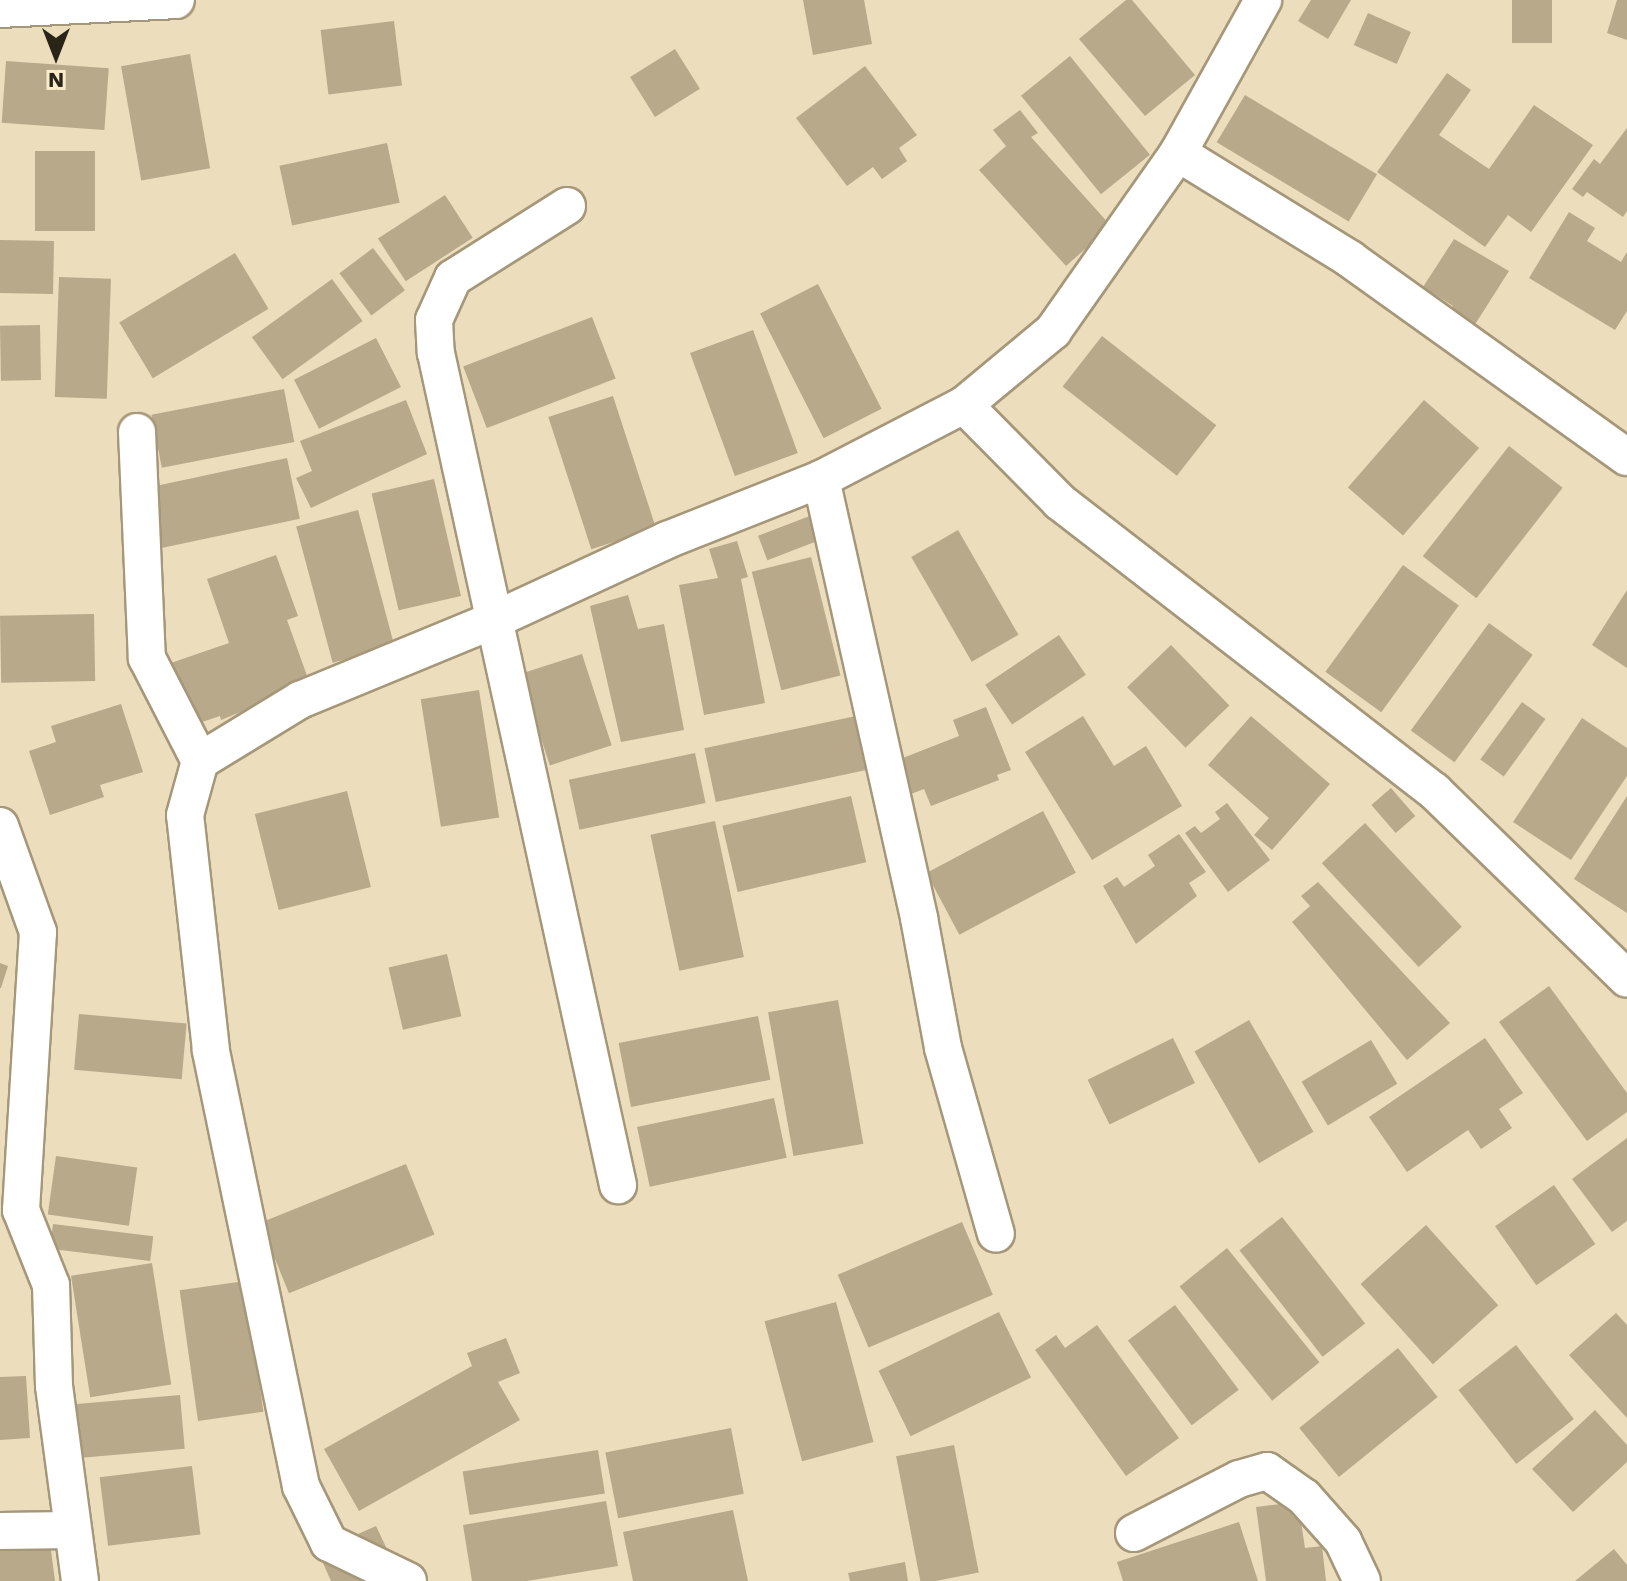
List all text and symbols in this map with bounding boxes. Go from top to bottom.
north arrow [16,16,96,96]
text: N [48,68,64,93]

